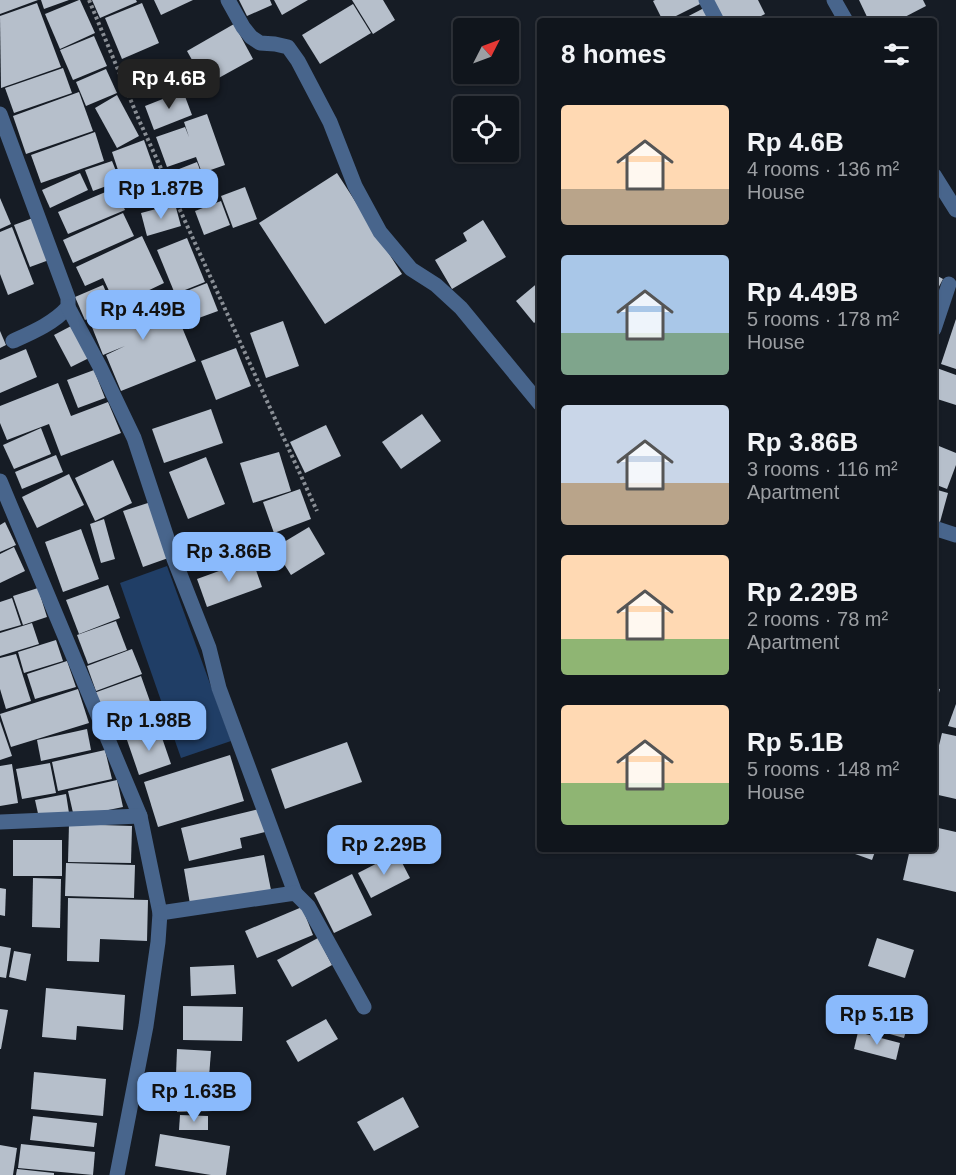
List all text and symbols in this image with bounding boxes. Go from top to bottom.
north arrow [453,18,519,84]
map controls [453,18,519,162]
icon: filters [880,38,913,71]
text: 8 homes [561,39,667,69]
pin: Rp 4.6B [114,59,224,110]
text: Rp 4.6B [132,67,206,89]
button: locate [453,96,519,162]
text: Rp 4.6B [747,127,844,157]
icon: home [609,129,681,201]
text: 4 rooms · 136 m² [747,158,899,180]
pin: Rp 1.87B [99,169,223,220]
text: Rp 1.87B [118,177,204,199]
text: House [747,181,805,203]
text: Rp 4.49B [747,277,858,307]
icon: home [609,279,681,351]
pin: Rp 4.49B [81,290,205,341]
text: Rp 4.49B [100,298,186,320]
text: 5 rooms · 178 m² [747,308,899,330]
text: House [747,331,805,353]
text: Rp 3.86B [747,427,858,457]
icon: home [609,429,681,501]
text: 3 rooms · 116 m² [747,458,898,480]
text: Apartment [747,481,839,503]
pin: Rp 3.86B [167,532,291,583]
text: Rp 3.86B [186,540,272,562]
text: Rp 2.29B [747,577,858,607]
icon: home [609,579,681,651]
text: 2 rooms · 78 m² [747,608,888,630]
text: Apartment [747,631,839,653]
pin: Rp 1.98B [87,701,211,752]
text: Rp 1.98B [106,709,192,731]
text: Rp 5.1B [747,727,844,757]
icon: home [609,729,681,801]
text: 5 rooms · 148 m² [747,758,899,780]
text: House [747,781,805,803]
pin: Rp 2.29B [322,825,446,876]
text: Rp 2.29B [341,833,427,855]
pin: Rp 5.1B [822,995,932,1046]
text: Rp 5.1B [840,1003,914,1025]
pin: Rp 1.63B [132,1072,256,1123]
text: Rp 1.63B [151,1080,237,1102]

